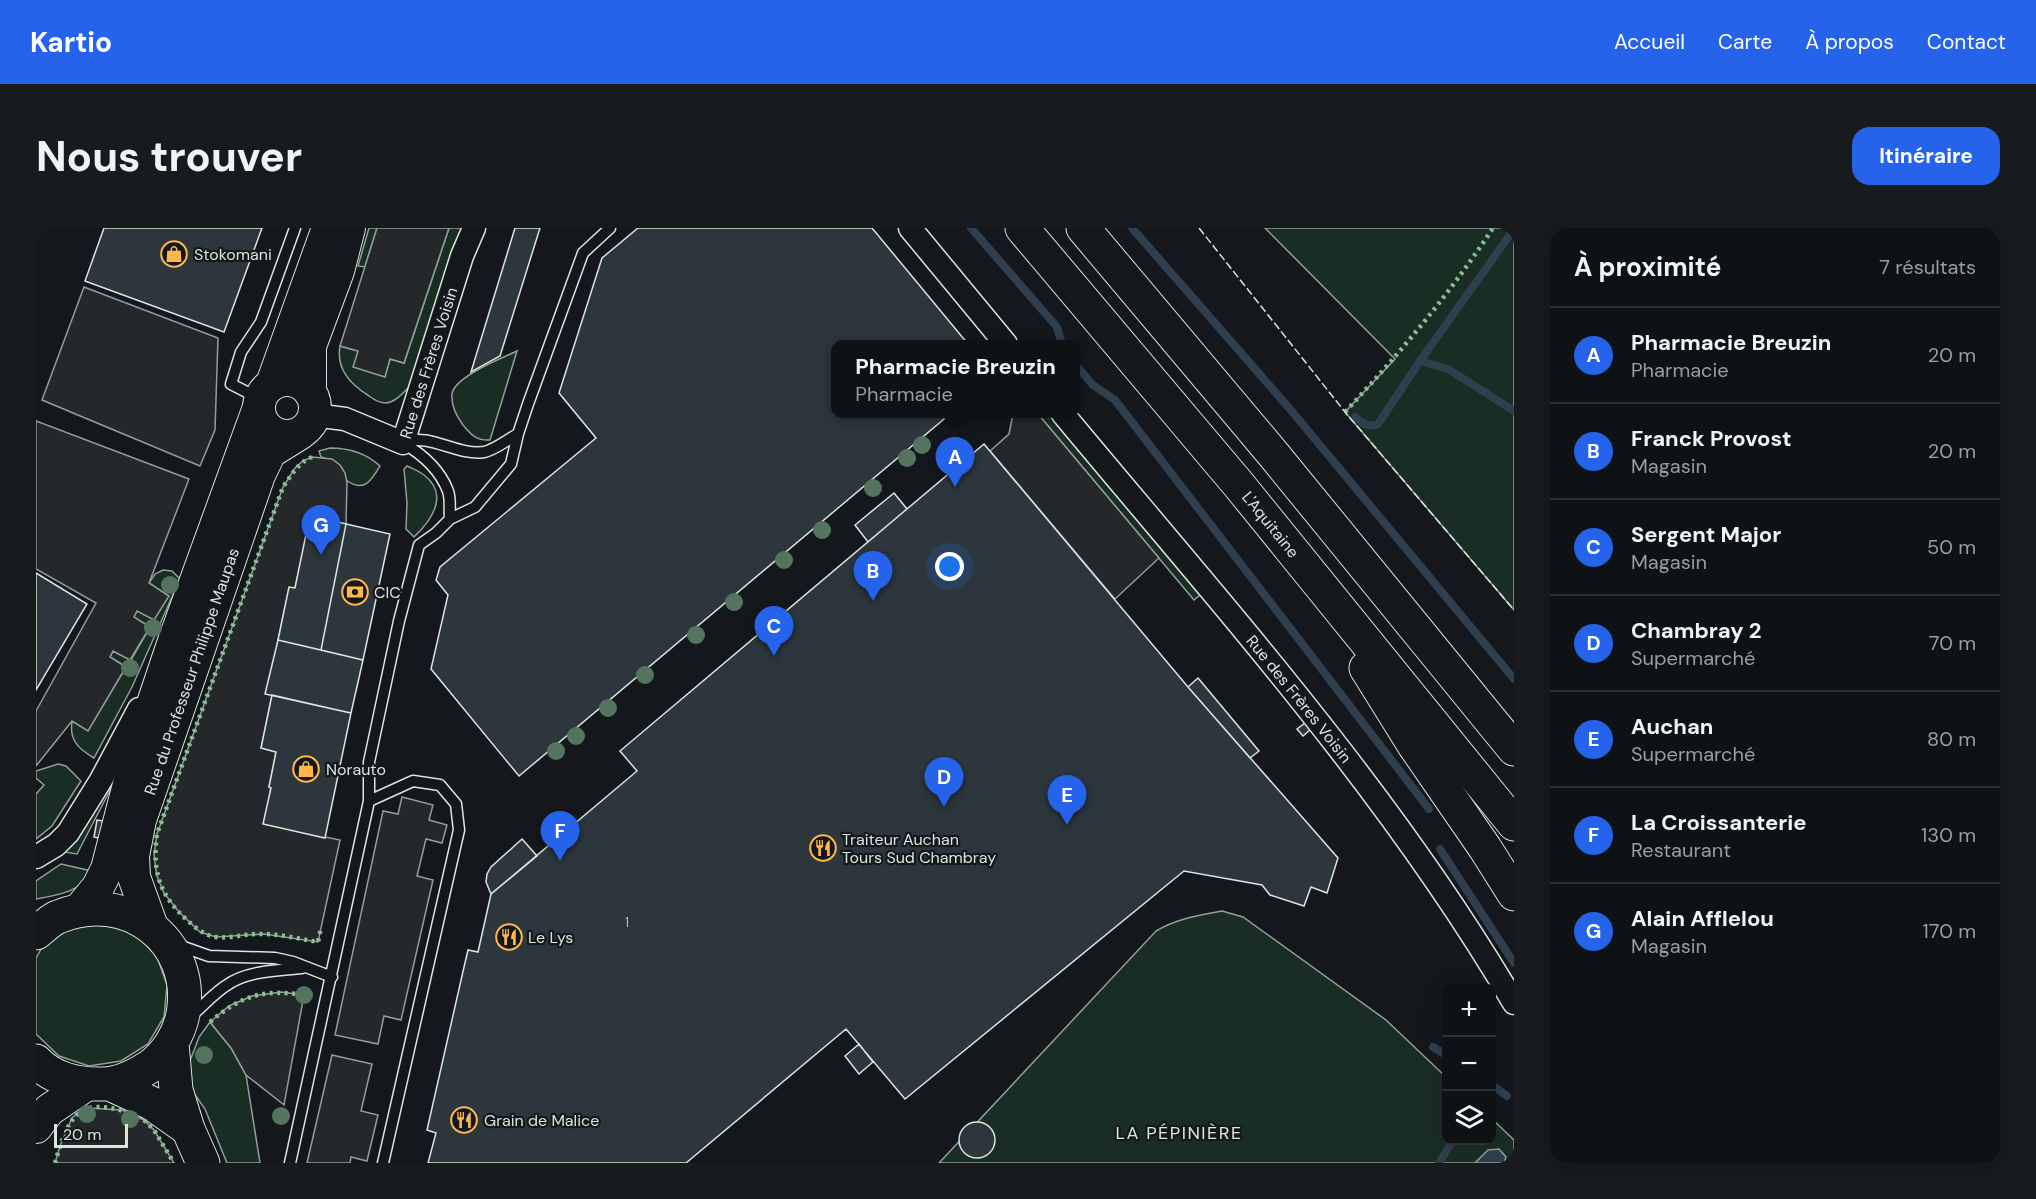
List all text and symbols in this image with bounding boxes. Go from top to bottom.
text: Kartio [30,24,112,61]
text: Accueil [1614,28,1685,56]
text: Carte [1718,28,1772,56]
text: À propos [1805,28,1894,56]
text: Contact [1927,28,2006,56]
button: Itinéraire [1852,127,2000,185]
text: Nous trouver [36,129,302,184]
shop icon: Stokomani [159,239,189,269]
place label: Stokomani [194,244,272,265]
text: À proximité [1574,250,1721,284]
text: 7 résultats [1879,254,1976,280]
street label: Rue des Frères Voisin [395,285,463,442]
text: Pharmacie Breuzin [1631,328,1831,357]
popup [831,340,1080,418]
text: A [1586,342,1601,368]
text: 20 m [1928,342,1976,368]
text: Pharmacie Breuzin [855,352,1056,381]
text: Pharmacie [1631,357,1729,383]
text: Pharmacie [855,381,953,407]
text: Franck Provost [1631,424,1791,453]
pin: A [936,438,974,487]
text: B [1587,438,1600,464]
text: 20 m [1928,438,1976,464]
text: Magasin [1631,453,1707,479]
street label: L'Aquitaine [1237,487,1304,562]
pin: G [302,506,340,555]
text: Sergent Major [1631,520,1781,549]
text: C [1586,534,1601,560]
text: 50 m [1927,534,1976,560]
street label: Rue du Professeur Philippe Maupas [139,545,244,798]
text: Magasin [1631,549,1707,575]
pin: B [854,552,892,601]
your location [935,552,964,581]
bank icon: CIC [340,577,370,607]
place label: CIC [374,582,401,603]
pin: C [754,606,794,656]
text: Chambray 2 [1631,616,1761,645]
text: D [1586,630,1601,656]
text: 70 m [1929,630,1976,656]
street label: Rue des Frères Voisin [1241,631,1356,767]
text: Supermarché [1631,645,1755,671]
text: Auchan [1631,712,1713,741]
text: E [1588,726,1599,752]
text: 80 m [1927,726,1976,752]
text: Supermarché [1631,741,1755,767]
shop icon: Norauto [291,754,321,784]
pin: D [924,758,964,807]
place label: Norauto [326,759,386,780]
pin: E [1048,776,1086,825]
text: La Croissanterie [1631,808,1806,837]
pin: F [540,812,580,861]
text: F [1588,822,1599,848]
text: 130 m [1921,822,1976,848]
place label: Traiteur Auchan Tours Sud Chambray [842,829,996,868]
restaurant icon: Traiteur Auchan Tours Sud Chambray [808,833,838,863]
text: Restaurant [1631,837,1731,863]
text: Alain Afflelou [1631,904,1774,933]
house number: 1 [625,913,629,931]
text: G [1586,918,1601,944]
text: 170 m [1923,918,1976,944]
restaurant icon: Le Lys [494,922,524,952]
place label: Le Lys [528,927,573,948]
text: Magasin [1631,933,1707,959]
map controls [1442,983,1496,1145]
button: + [1442,983,1496,1037]
button: − [1442,1037,1496,1091]
button: layers [1442,1091,1496,1145]
restaurant icon: Grain de Malice [449,1105,479,1135]
place label: Grain de Malice [484,1110,599,1131]
scale bar [54,1121,128,1148]
district label: LA PÉPINIÈRE [1115,1121,1243,1145]
text: 20 m [63,1124,102,1145]

